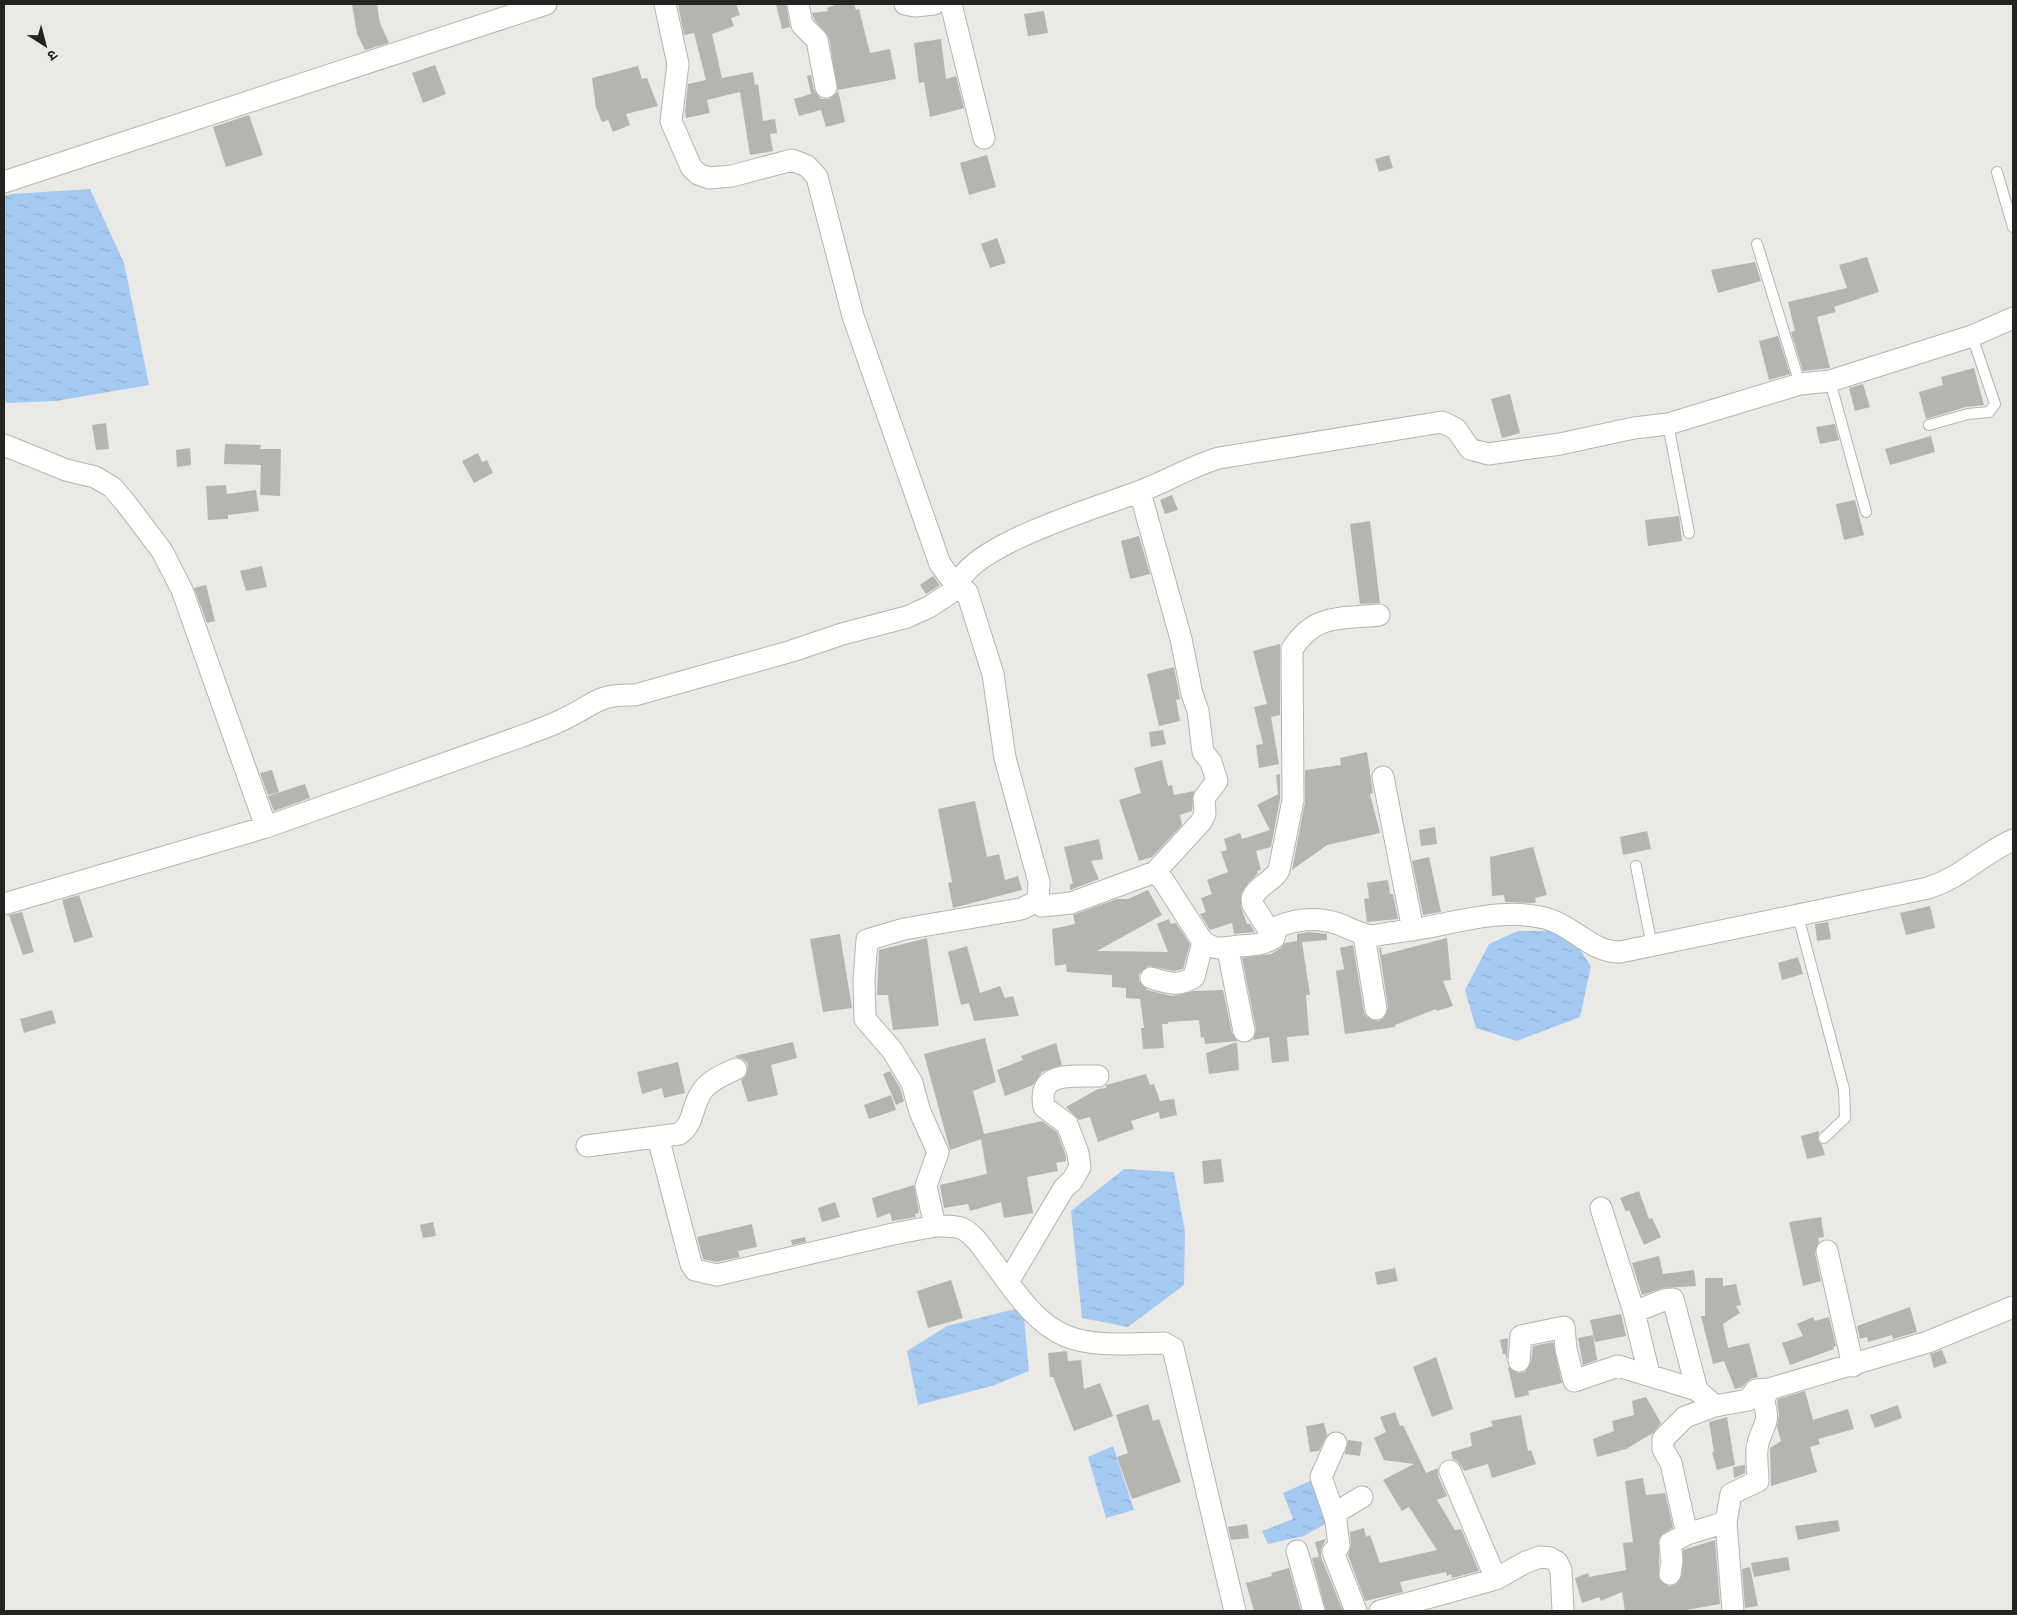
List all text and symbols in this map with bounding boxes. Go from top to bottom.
north arrow [20,20,70,70]
text: उ [43,46,62,66]

